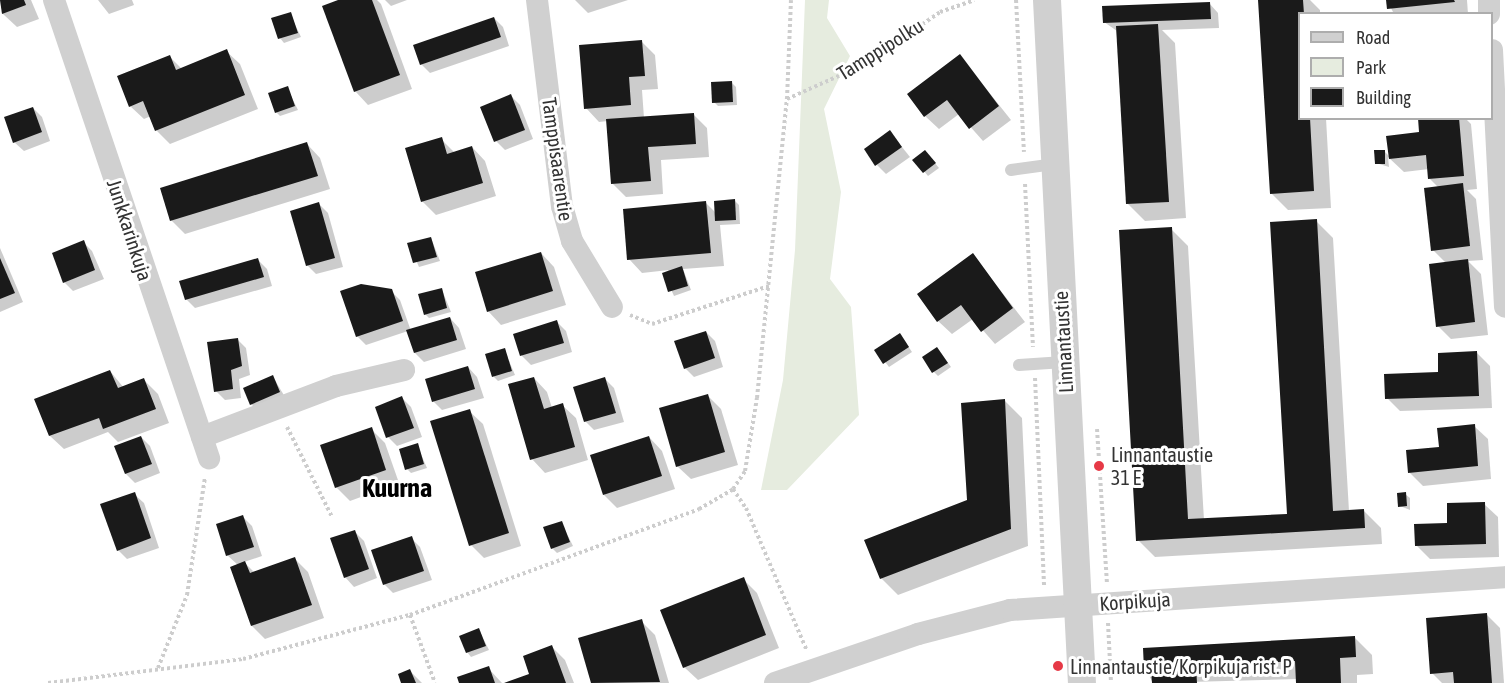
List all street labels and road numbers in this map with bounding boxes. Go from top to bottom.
street label: Tamppipolku [832,13,928,85]
street label: Tamppisaarentie [537,96,579,222]
street label: Junkkarinkuja [102,176,158,284]
street label: Linnantaustie [1048,290,1078,394]
street label: Korpikuja [1099,587,1171,615]

